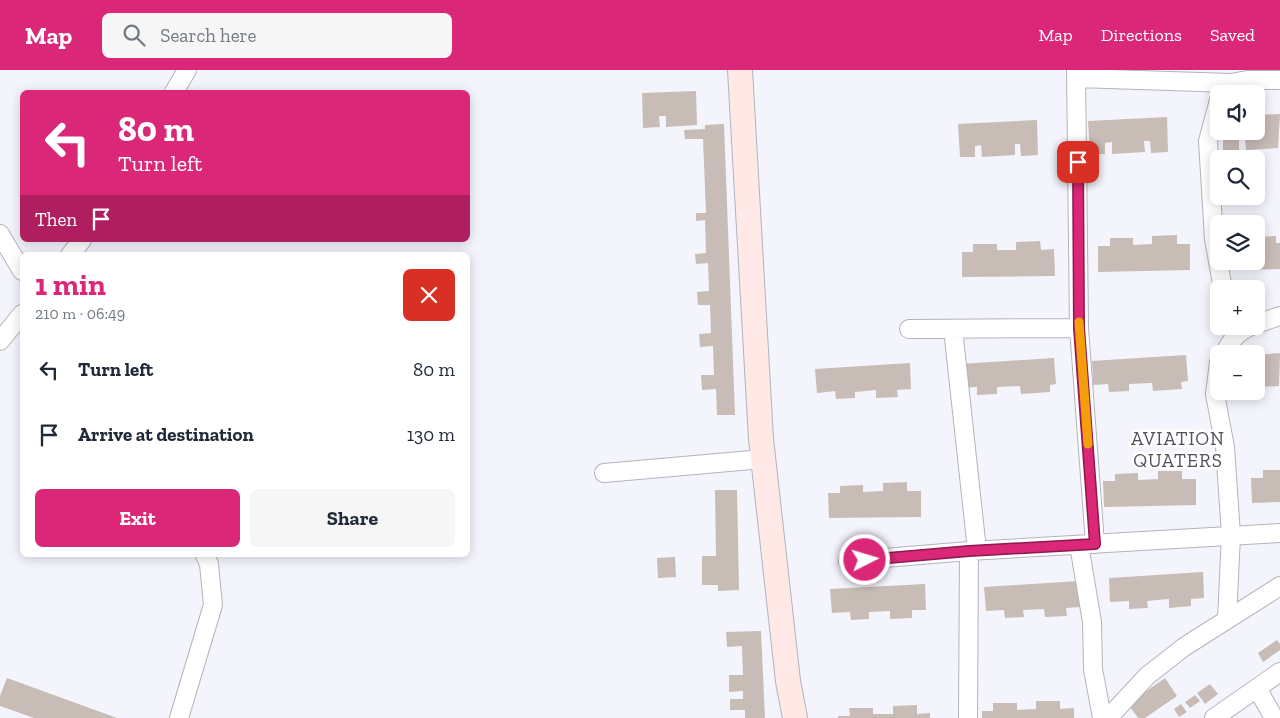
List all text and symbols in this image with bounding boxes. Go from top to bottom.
search box [102,13,452,58]
text: Map [25,21,72,50]
icon: search [120,21,148,49]
text: Search here [160,24,257,47]
text: Map [1038,24,1073,46]
text: Directions [1101,24,1182,46]
text: Saved [1210,24,1255,46]
map controls [1210,85,1265,400]
button: sound [1210,85,1265,140]
text: 80 m [118,108,194,150]
icon: left [35,110,100,175]
pin [1057,141,1099,183]
icon: arrive [1064,148,1092,176]
text: Turn left [118,150,202,177]
button: search [1210,150,1265,205]
icon: arrive [87,205,115,233]
text: Then [35,208,77,231]
button: layers [1210,215,1265,270]
text: 1 min [35,267,106,303]
button: close [403,269,455,321]
button: + [1210,280,1265,335]
text: 210 m · 06:49 [35,304,125,323]
button: − [1210,345,1265,400]
icon: left [35,356,63,384]
text: Turn left [78,358,153,381]
text: 80 m [413,358,455,381]
icon: arrive [35,421,63,449]
text: Arrive at destination [78,423,254,446]
text: 130 m [407,423,455,446]
district label: AVIATION QUATERS [1131,427,1225,472]
button: Exit [35,489,240,547]
button: Share [250,489,455,547]
position arrow [838,533,890,585]

